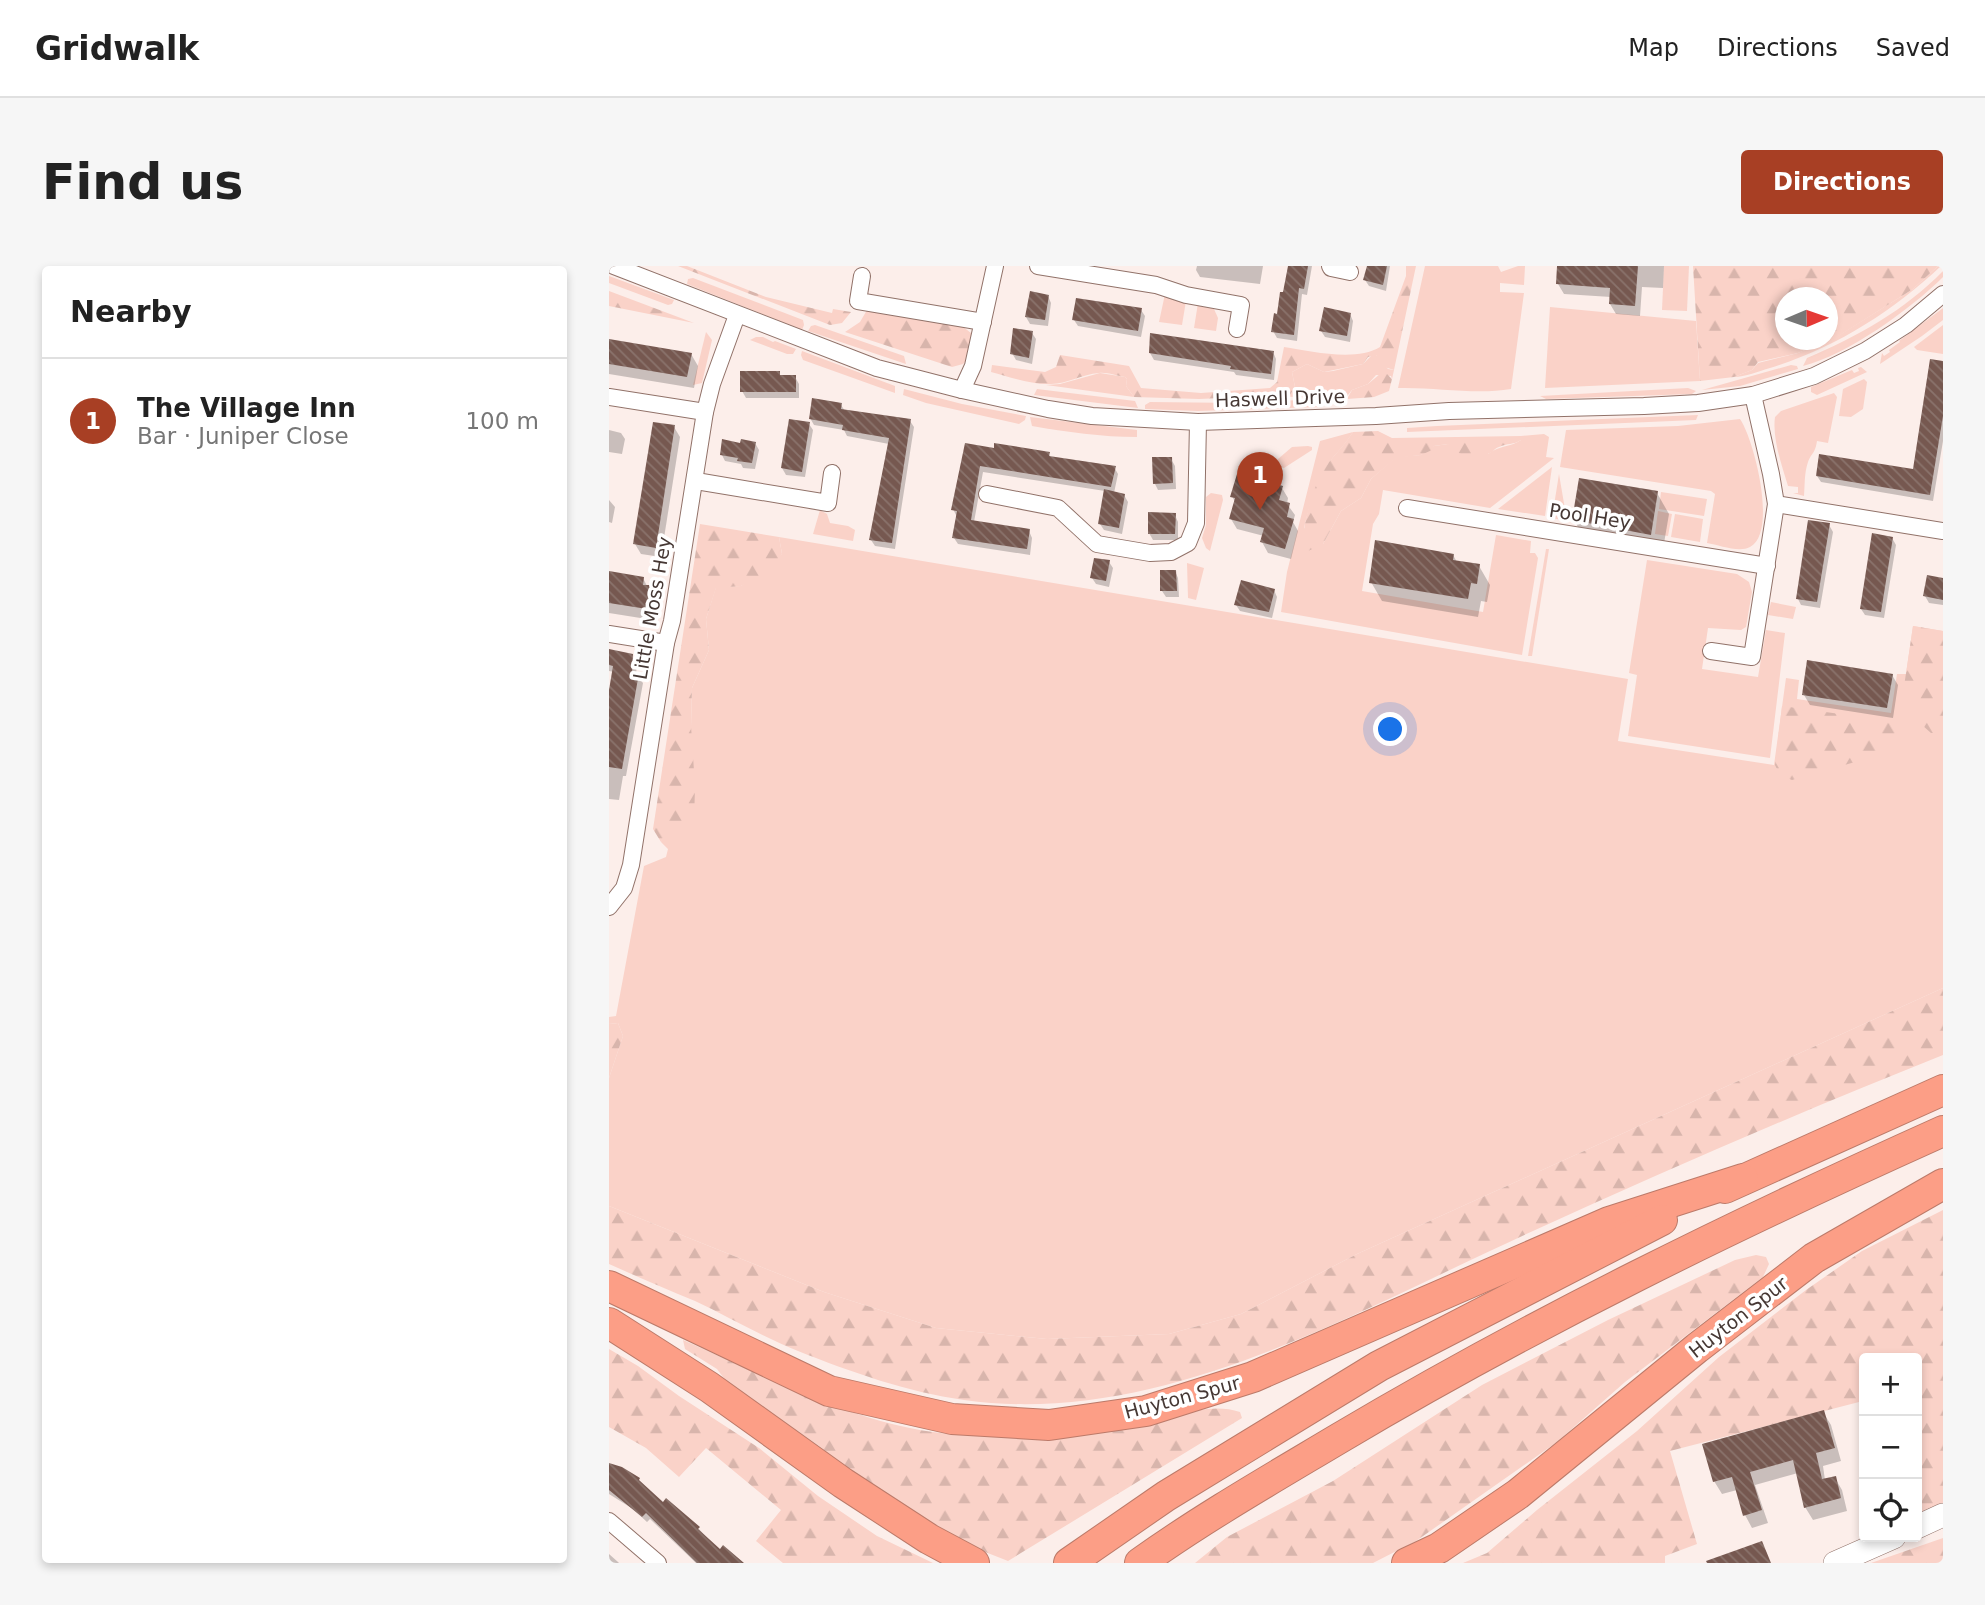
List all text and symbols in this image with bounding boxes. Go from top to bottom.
text: Gridwalk [35,29,199,68]
text: Map [1628,34,1679,62]
text: Directions [1717,34,1838,62]
text: Saved [1876,34,1950,62]
button: Directions [1741,150,1943,214]
text: Find us [42,154,243,211]
north arrow [1775,287,1838,350]
text: Nearby [70,294,192,329]
street label: Haswell Drive [1214,385,1346,411]
text: The Village Inn [137,393,356,423]
text: 1 [85,408,101,434]
text: 100 m [465,408,539,434]
text: Bar · Juniper Close [137,423,349,449]
pin: 1 [1237,452,1283,510]
street label: Pool Hey [1547,499,1633,533]
street label: Little Moss Hey [629,535,675,681]
your location [1373,712,1407,746]
street label: Huyton Spur [1684,1272,1792,1362]
map controls [1859,1353,1922,1542]
button: + [1859,1353,1922,1416]
street label: Huyton Spur [1122,1371,1242,1423]
button: − [1859,1416,1922,1479]
button: locate [1859,1479,1922,1542]

